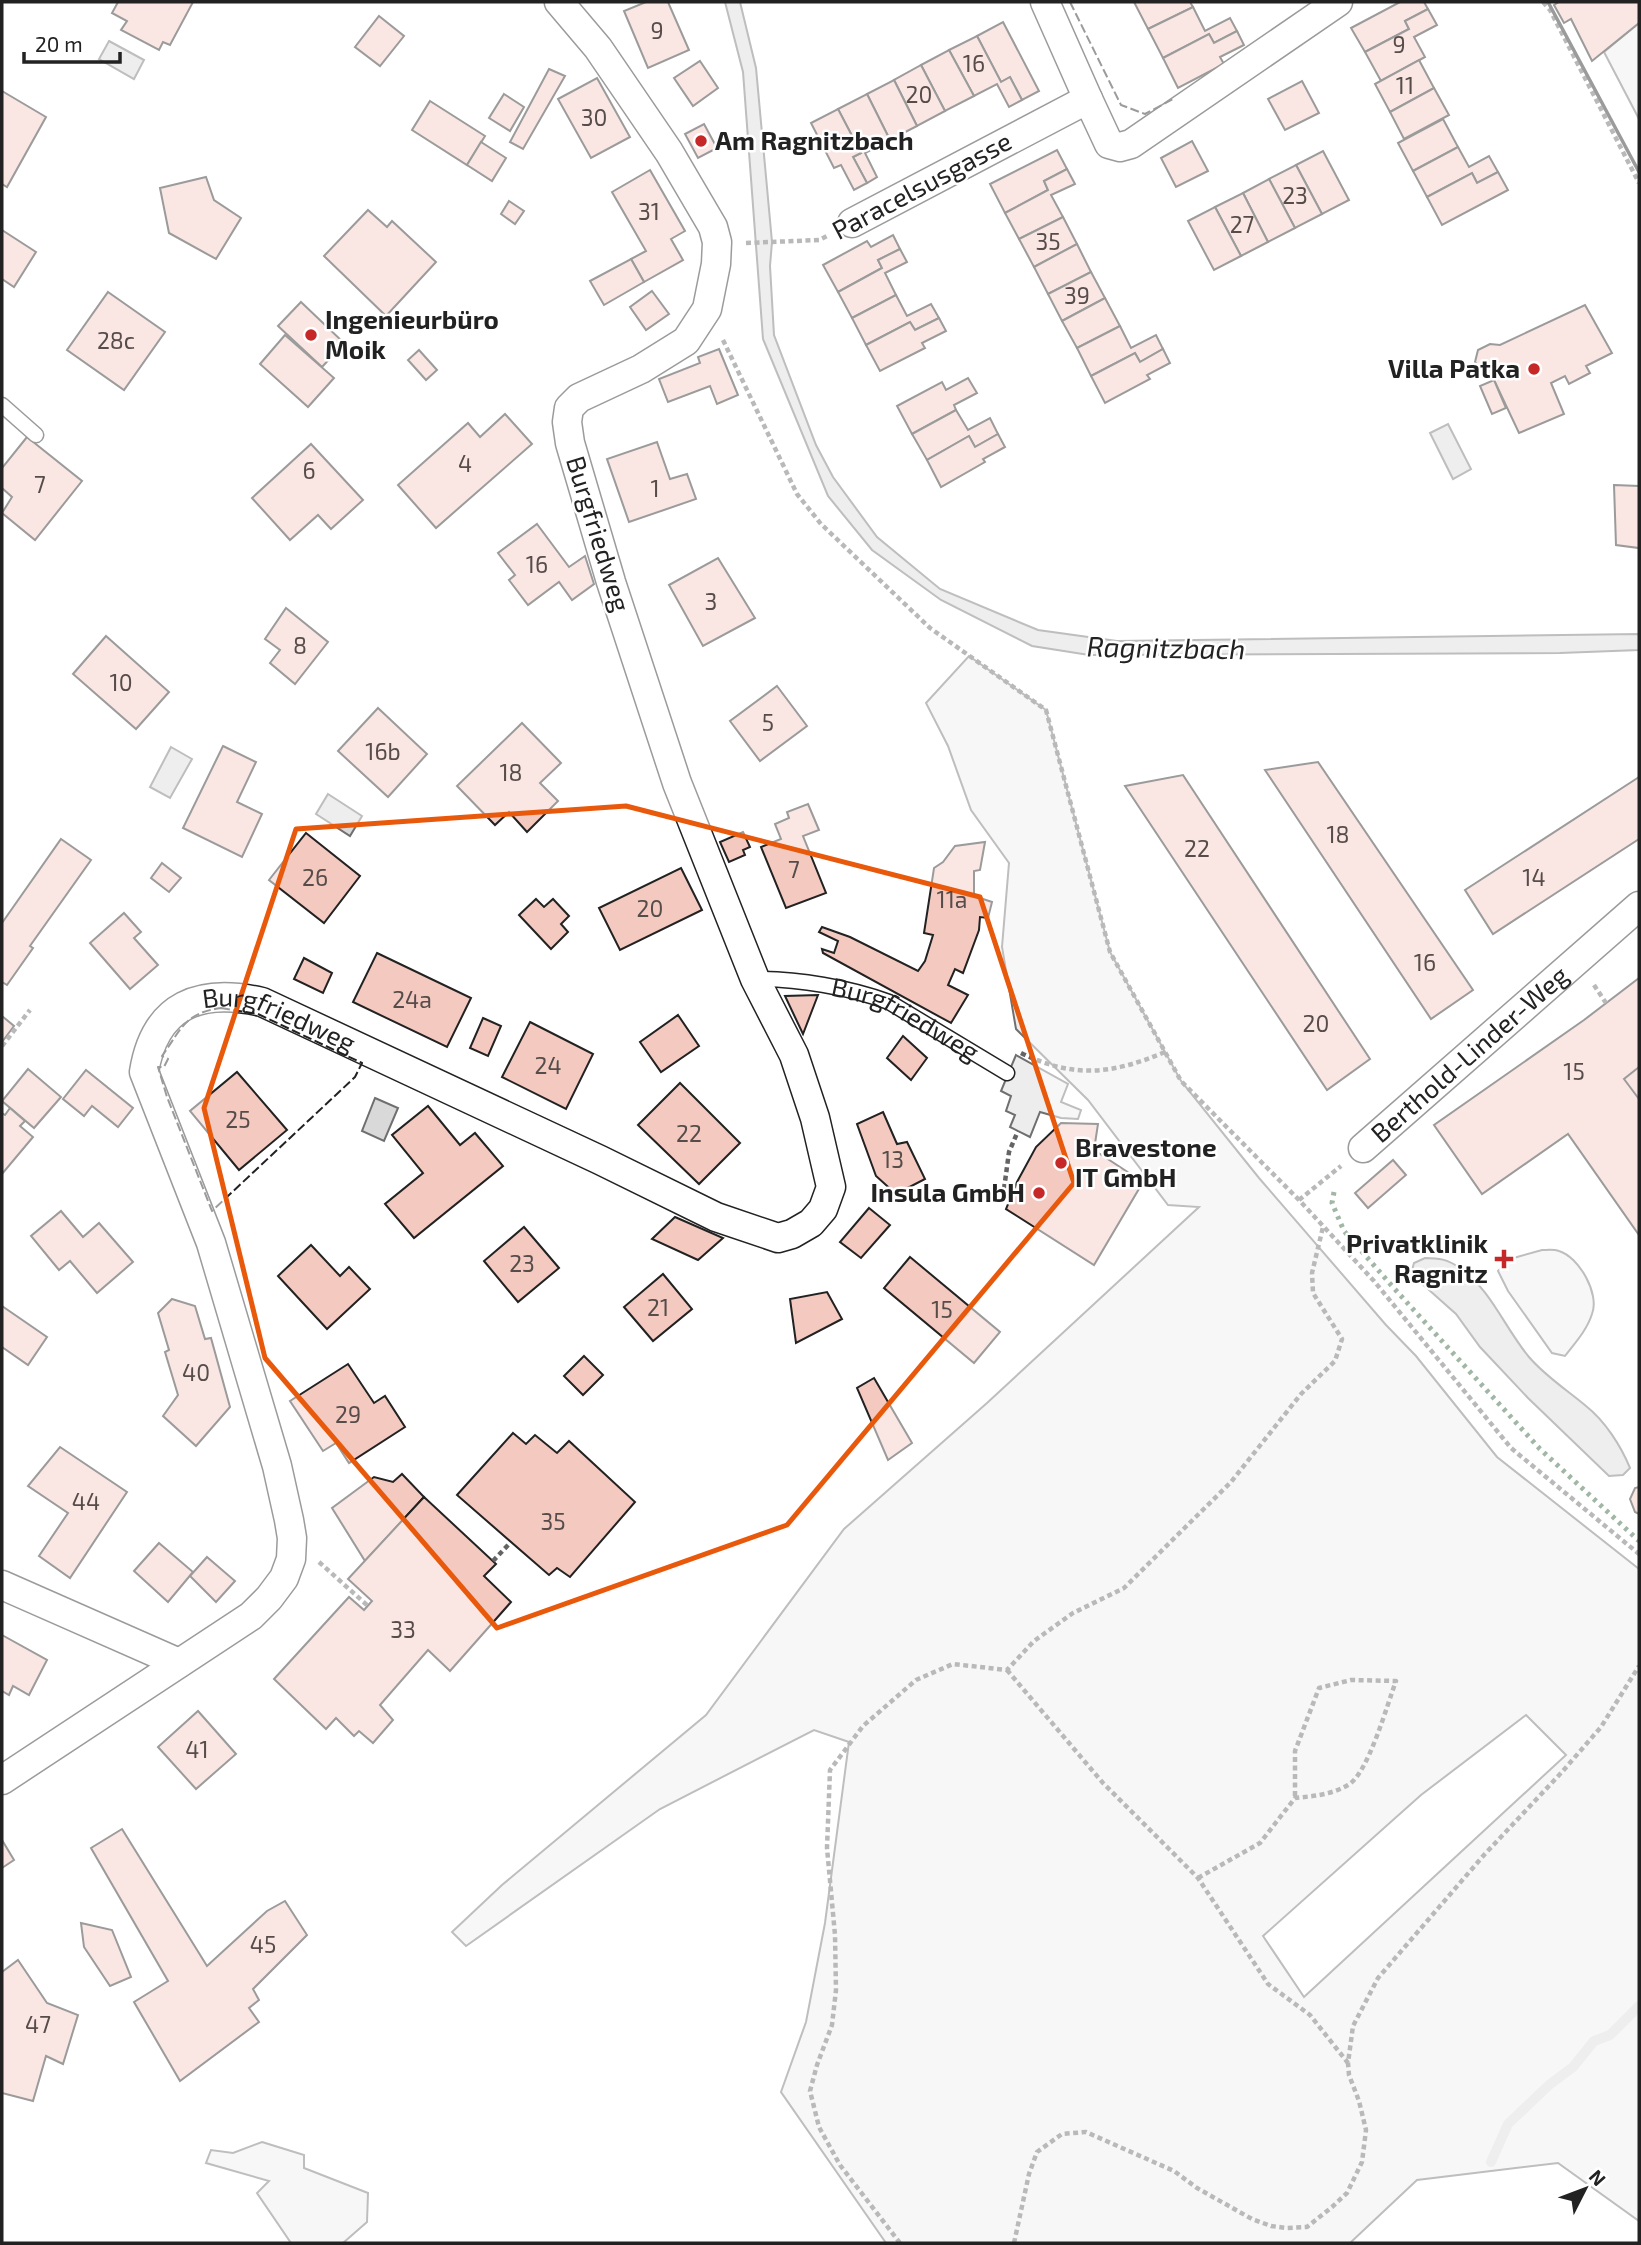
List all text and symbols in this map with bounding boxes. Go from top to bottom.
house number: 9 [650,16,664,44]
scale bar [24,21,121,65]
house number: 9 [1392,30,1406,58]
text: 20 m [35,31,83,56]
house number: 16 [963,49,985,77]
house number: 11 [1396,71,1414,99]
house number: 20 [906,80,932,108]
house number: 30 [581,103,607,131]
place label: Am Ragnitzbach [715,124,914,155]
street label: Paracelsusgasse [826,124,1016,245]
marker: Am Ragnitzbach [693,133,709,149]
house number: 23 [1282,181,1308,209]
house number: 31 [638,197,660,225]
house number: 27 [1230,210,1255,238]
house number: 35 [1035,227,1061,255]
house number: 39 [1064,281,1090,309]
place label: Ingenieurbüro Moik [325,303,499,364]
house number: 28c [97,326,135,354]
marker: Ingenieurbüro Moik [303,327,319,343]
place label: Villa Patka [1388,352,1520,383]
marker: Villa Patka [1526,361,1542,377]
house number: 4 [458,449,472,477]
street label: Burgfriedweg [561,452,638,615]
house number: 6 [302,456,316,484]
house number: 7 [34,470,46,498]
house number: 1 [650,474,660,502]
house number: 16 [526,550,548,578]
house number: 3 [705,587,717,615]
water label: Ragnitzbach [1086,629,1246,665]
house number: 8 [293,631,307,659]
house number: 10 [109,668,133,696]
house number: 5 [762,708,774,736]
house number: 16b [365,737,401,765]
house number: 18 [499,758,523,786]
house number: 18 [1326,820,1350,848]
house number: 22 [1184,834,1210,862]
house number: 7 [788,855,800,883]
house number: 26 [302,863,328,891]
house number: 14 [1522,863,1546,891]
house number: 11a [937,885,967,913]
house number: 20 [637,894,663,922]
house number: 16 [1414,948,1436,976]
street label: Berthold-Linder-Weg [1364,959,1574,1148]
street label: Burgfriedweg [829,970,985,1067]
street label: Burgfriedweg [200,980,361,1058]
house number: 24a [392,985,432,1013]
house number: 20 [1303,1009,1329,1037]
house number: 24 [534,1051,562,1079]
house number: 15 [1563,1057,1585,1085]
house number: 25 [225,1105,251,1133]
house number: 22 [676,1119,702,1147]
place label: Bravestone IT GmbH [1075,1131,1217,1192]
house number: 13 [882,1145,904,1173]
marker: Bravestone IT GmbH [1053,1155,1069,1171]
place label: Insula GmbH [870,1176,1025,1207]
marker: Insula GmbH [1031,1185,1047,1201]
place label: Privatklinik Ragnitz [1346,1227,1488,1288]
house number: 23 [509,1249,535,1277]
marker: Privatklinik Ragnitz [1494,1249,1514,1269]
house number: 21 [647,1293,669,1321]
house number: 15 [931,1295,953,1323]
house number: 40 [182,1358,210,1386]
house number: 29 [335,1400,361,1428]
house number: 44 [72,1487,100,1515]
house number: 35 [540,1507,566,1535]
house number: 33 [390,1615,416,1643]
house number: 41 [185,1735,209,1763]
house number: 45 [250,1930,276,1958]
house number: 47 [25,2010,51,2038]
north arrow [1550,2154,1620,2224]
text: N [1585,2164,1611,2190]

